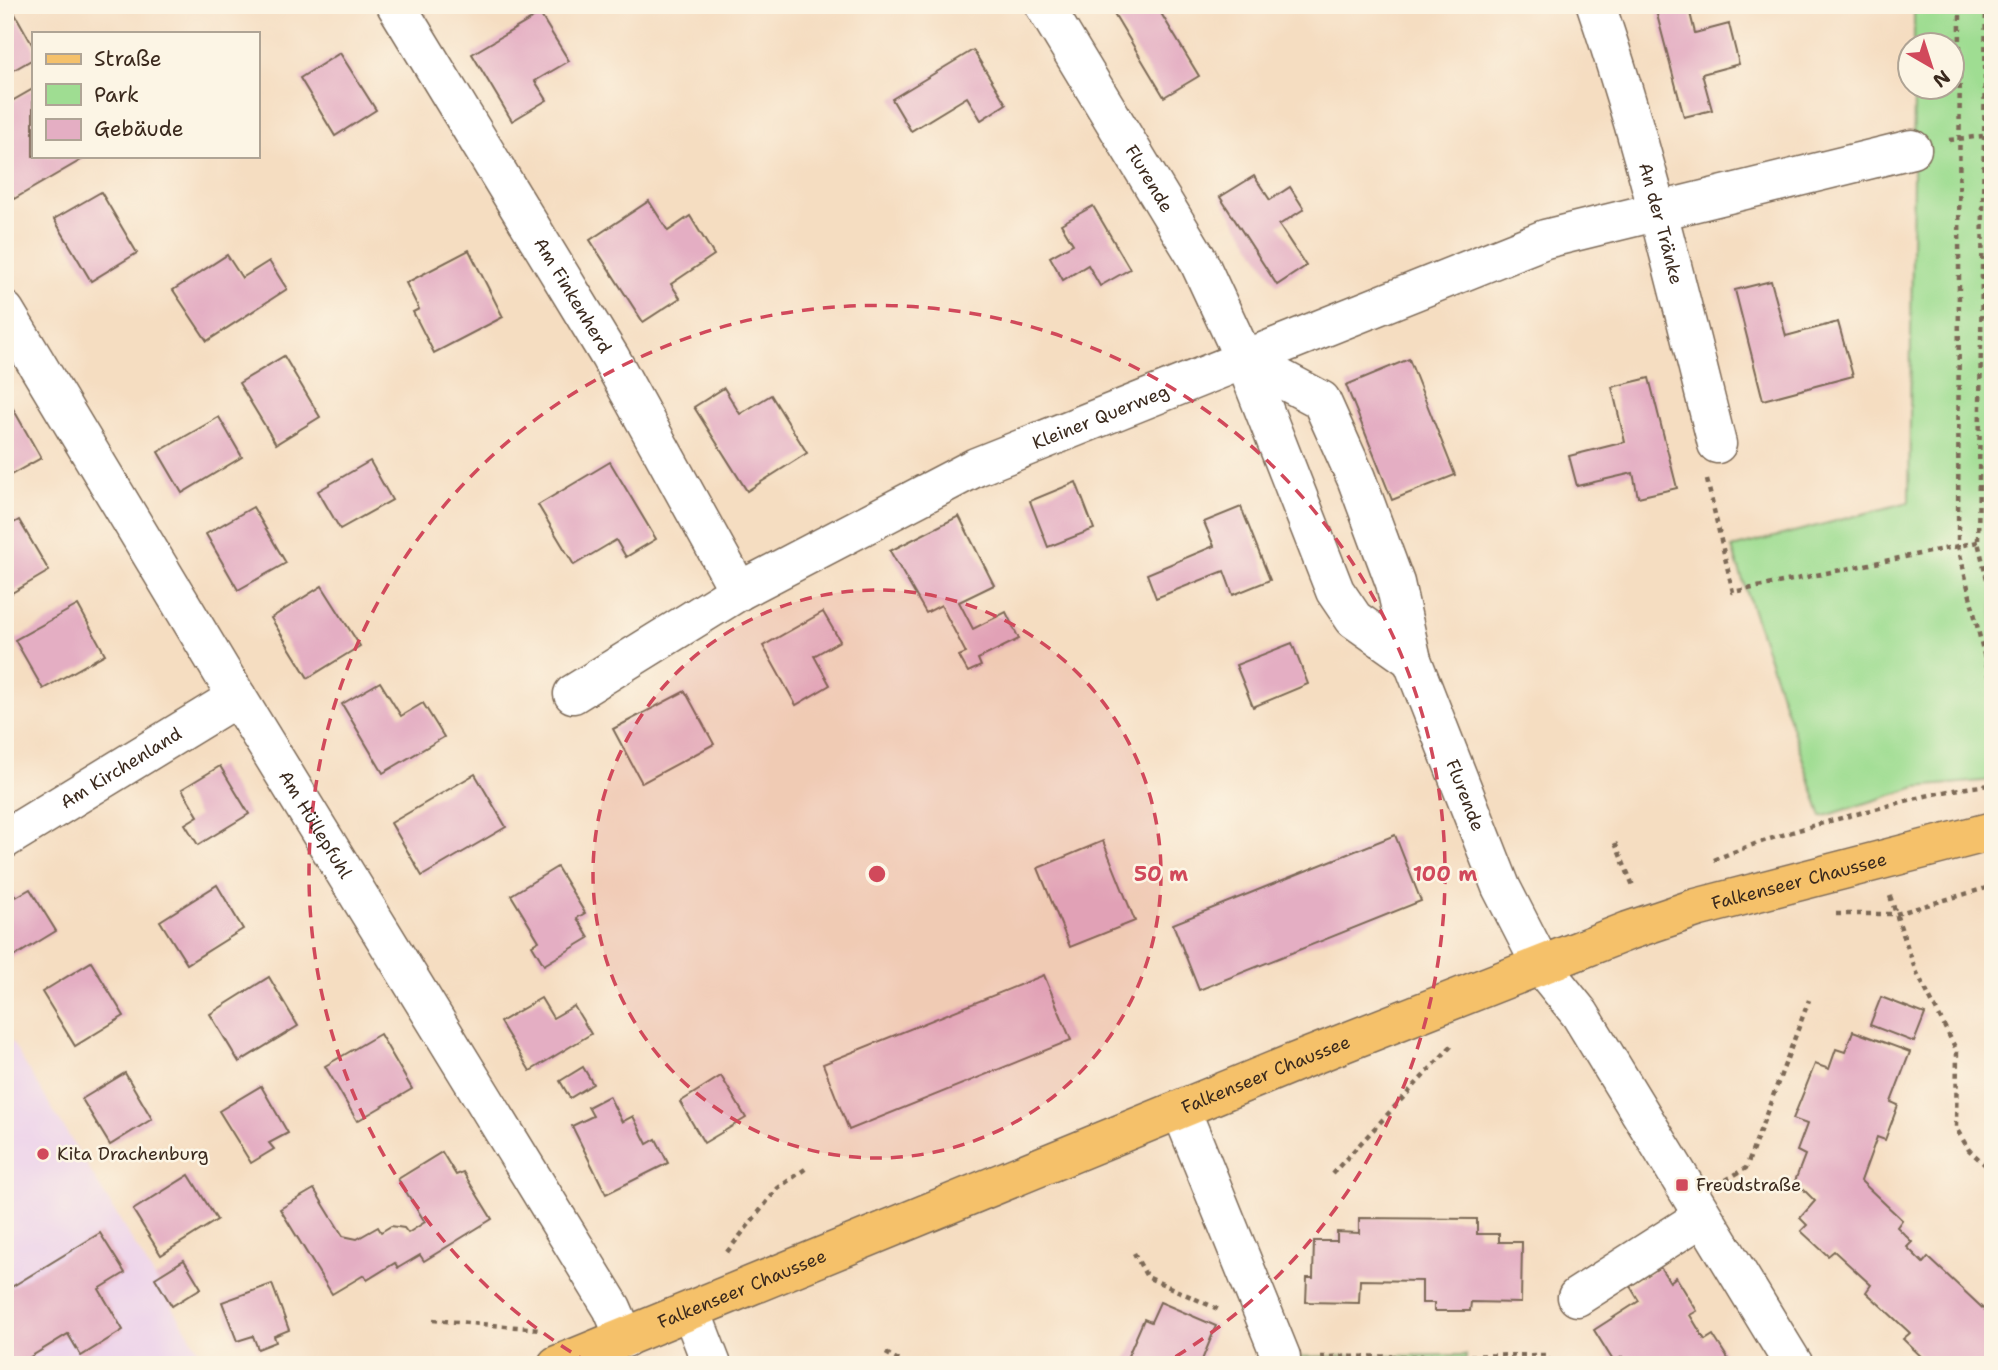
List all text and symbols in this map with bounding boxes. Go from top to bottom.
legend [32,32,259,158]
north arrow [1896,32,1966,102]
text: Straße [94,45,162,73]
text: N [1928,64,1955,93]
text: Park [94,81,139,109]
text: Gebäude [94,115,184,143]
street label: Flurende [1119,140,1179,217]
street label: An der Tränke [1633,160,1688,287]
street label: Am Finkenherd [528,233,617,358]
street label: Kleiner Querweg [1029,379,1172,455]
street label: Am Kirchenland [56,722,186,814]
street label: Flurende [1440,756,1490,835]
street label: Am Hüllepfuhl [273,766,358,883]
street label: Falkenseer Chaussee [1709,847,1889,915]
text: 50 m [1134,860,1188,888]
text: 100 m [1413,860,1477,888]
centre of rings [865,862,889,886]
street label: Falkenseer Chaussee [1178,1030,1354,1119]
place label: Kita Drachenburg [57,1142,209,1166]
marker: Kita Drachenburg [35,1146,51,1162]
place label: Freudstraße [1696,1173,1801,1197]
marker: Freudstraße [1674,1177,1690,1193]
street label: Falkenseer Chaussee [654,1244,830,1334]

